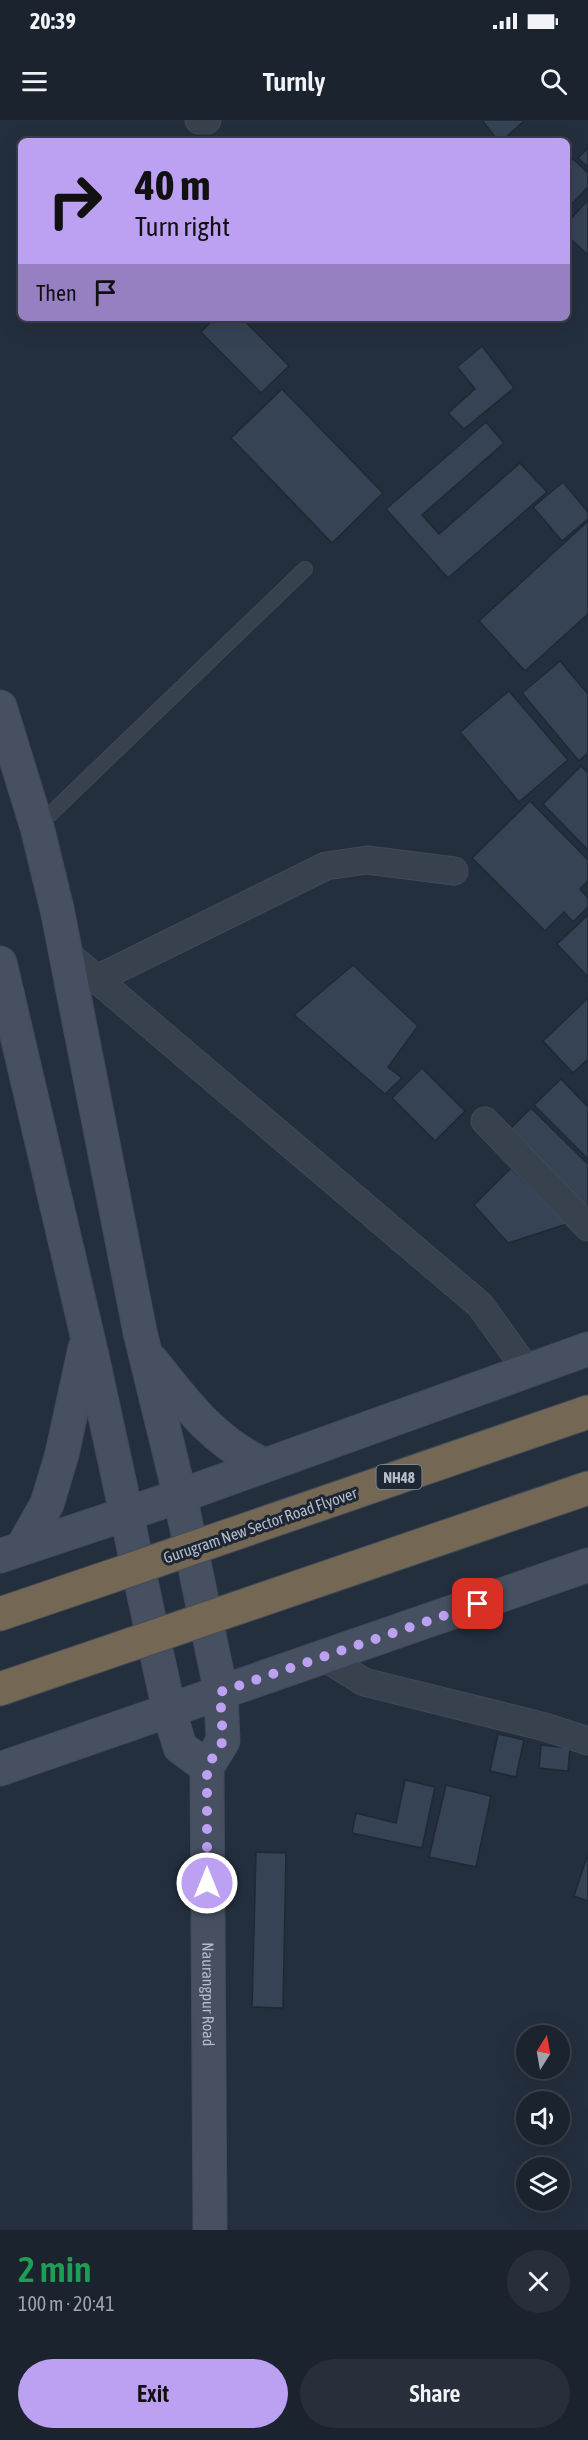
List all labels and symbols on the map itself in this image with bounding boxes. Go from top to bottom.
road number: NH48 [376,1465,422,1489]
street label: Gurugram New Sector Road Flyover [161,1483,360,1568]
pin [452,1578,503,1629]
position arrow [175,1851,239,1915]
street label: Naurangpur Road [198,1942,218,2046]
north arrow [516,2025,570,2079]

